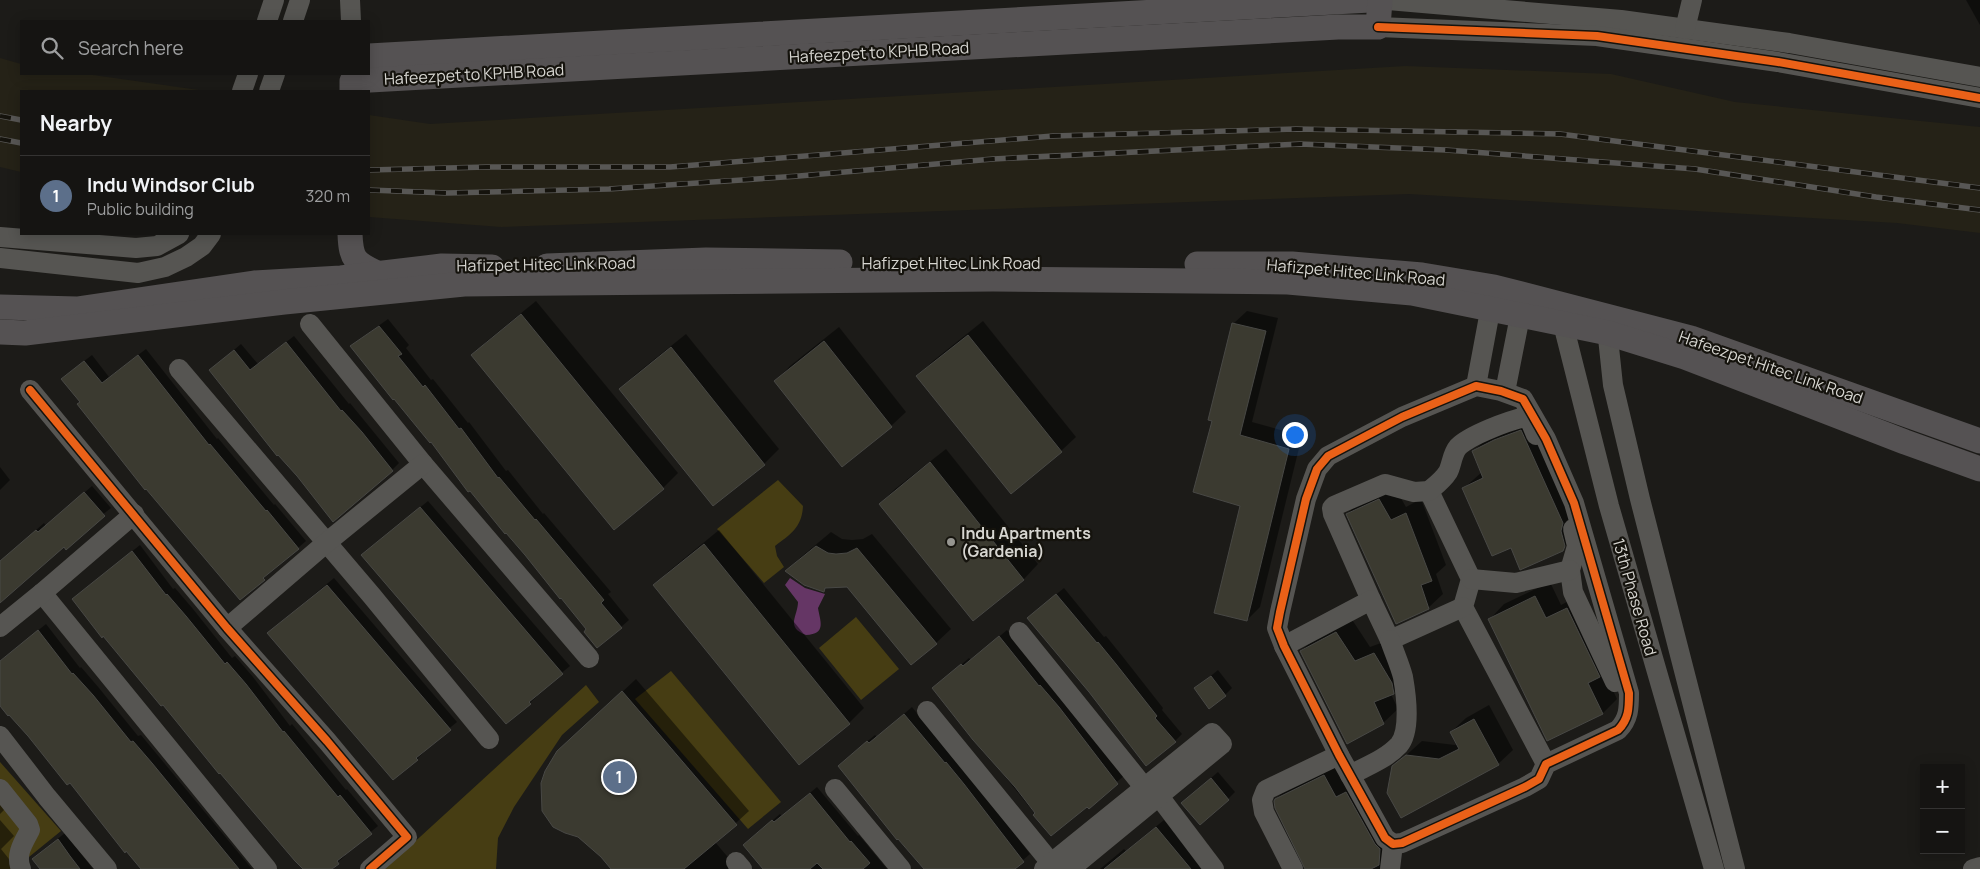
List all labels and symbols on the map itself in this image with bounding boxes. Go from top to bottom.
street label: Hafeezpet to KPHB Road [788,36,970,68]
street label: Hafeezpet to KPHB Road [383,58,565,90]
street label: Hafizpet Hitec Link Road [456,251,636,277]
street label: Hafizpet Hitec Link Road [861,252,1041,274]
street label: Hafizpet Hitec Link Road [1266,253,1446,291]
street label: Hafeezpet Hitec Link Road [1676,325,1866,409]
your location [1282,422,1308,448]
place label: Indu Apartments (Gardenia) [961,522,1091,562]
marker: Indu Apartments (Gardenia) [945,536,957,548]
street label: 13th Phase Road [1608,536,1662,658]
pin: 1 [603,758,635,796]

